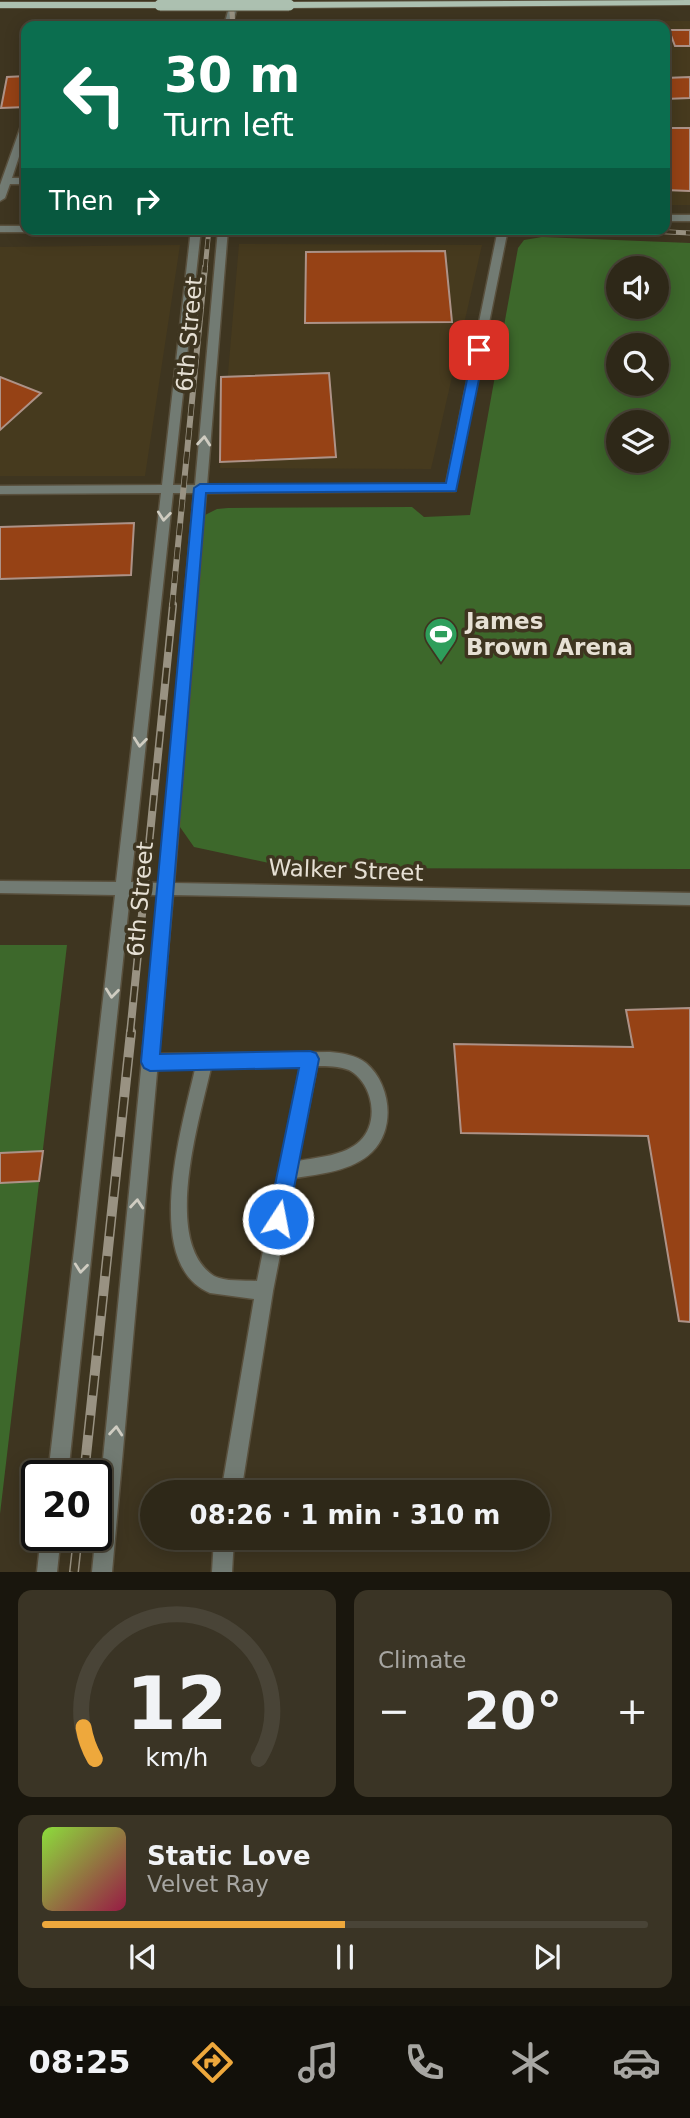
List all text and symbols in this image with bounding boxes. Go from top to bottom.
text: 30 m [164,47,300,104]
icon: left [49,49,140,140]
text: Turn left [164,106,294,144]
icon: right [128,182,166,220]
text: Then [49,186,114,216]
map controls [606,256,669,473]
button: sound [606,256,669,319]
street label: 6th Street [171,275,207,393]
pin [449,320,509,380]
icon: arrive [460,331,498,369]
button: search [606,333,669,396]
button: layers [606,410,669,473]
one-way arrow [197,435,212,447]
one-way arrow [157,510,172,522]
place label: James Brown Arena [464,608,633,660]
sports icon: James Brown Arena [422,615,460,664]
one-way arrow [133,737,148,748]
street label: 6th Street [122,840,158,958]
street label: Walker Street [268,854,424,886]
one-way arrow [105,987,120,999]
position arrow [241,1182,315,1256]
one-way arrow [129,1199,144,1210]
one-way arrow [74,1262,89,1273]
one-way arrow [108,1425,123,1437]
speed limit sign: 20 [21,1460,112,1551]
text: 08:26 · 1 min · 310 m [190,1500,500,1530]
text: Climate [378,1647,467,1673]
text: 12 [126,1662,228,1747]
text: 20° [464,1681,562,1741]
text: − [378,1689,410,1733]
text: + [616,1689,648,1733]
text: km/h [145,1743,209,1772]
text: Static Love [147,1841,311,1871]
text: Velvet Ray [147,1871,269,1897]
icon: previous [124,1938,162,1976]
icon: pause [326,1938,364,1976]
icon: next [528,1938,566,1976]
icon: directions [188,2038,237,2087]
icon: music [294,2038,343,2087]
icon: phone [400,2038,449,2087]
icon: climate [506,2038,555,2087]
icon: car [612,2038,661,2087]
text: 08:25 [29,2043,130,2081]

